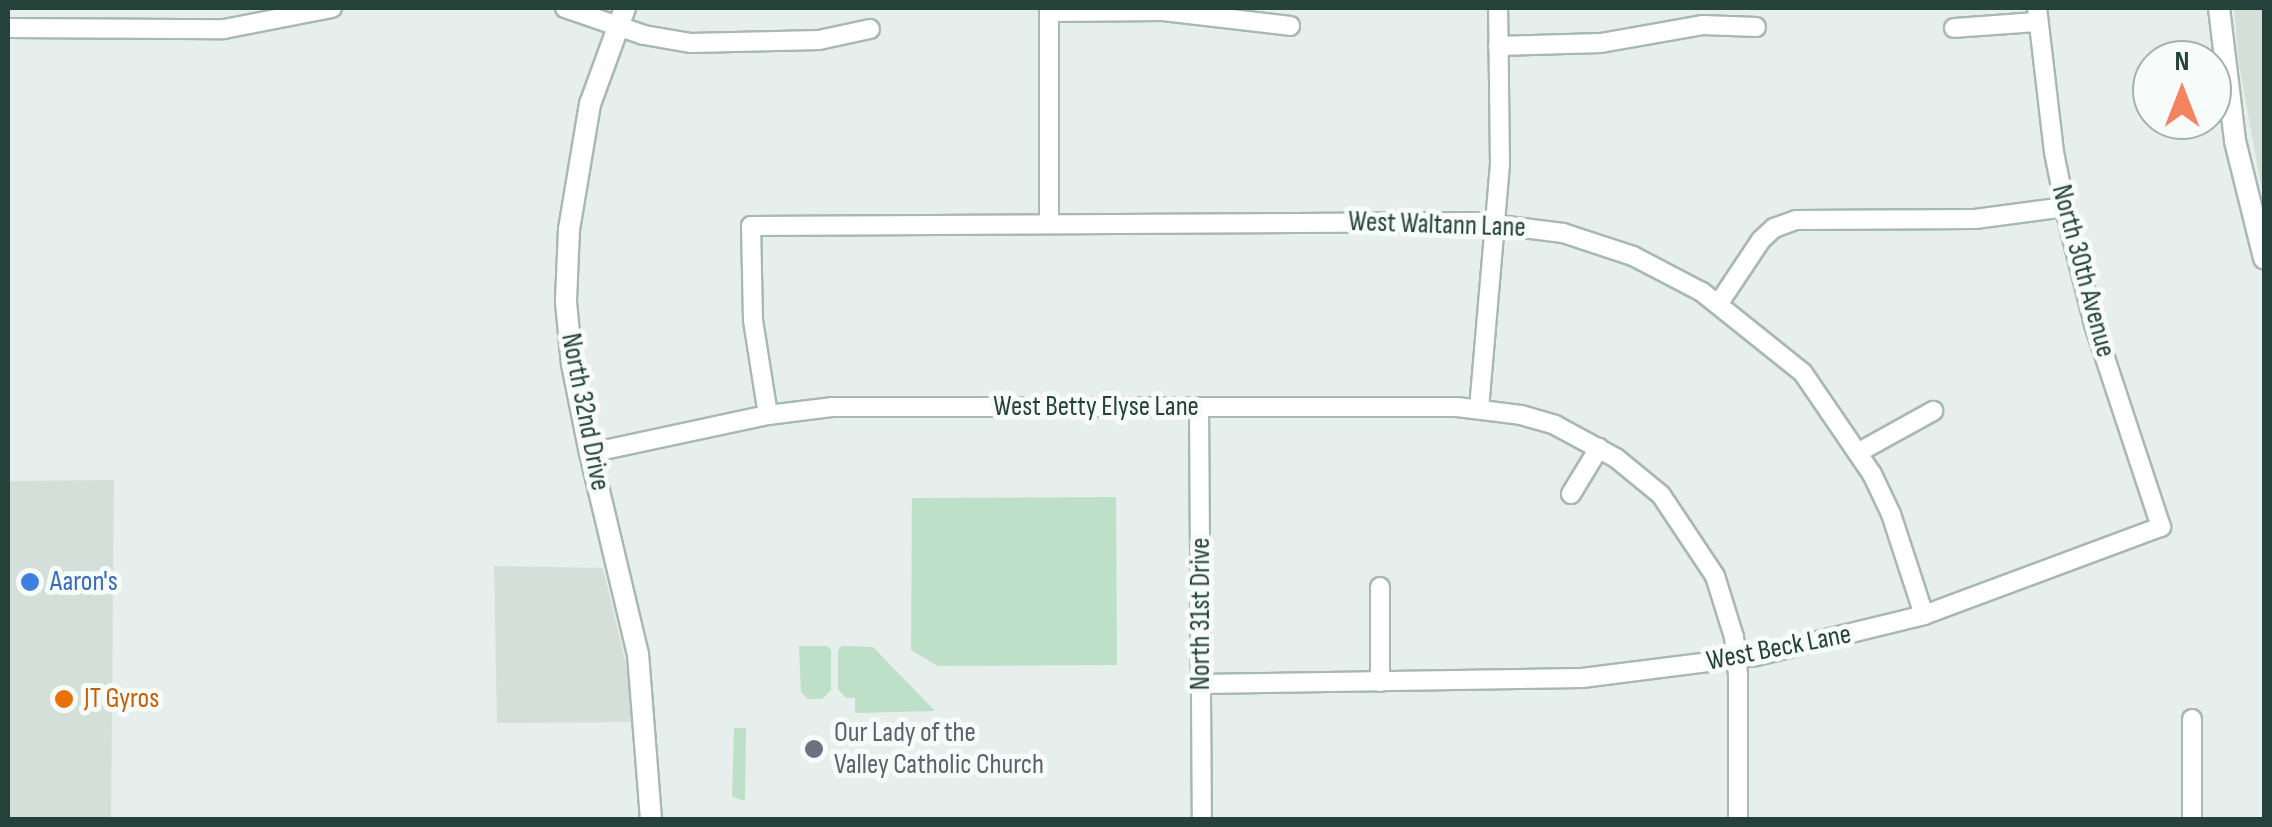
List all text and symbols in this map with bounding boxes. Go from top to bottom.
north arrow [2132,40,2232,140]
text: N [2175,45,2189,78]
street label: North 30th Avenue [2044,181,2122,361]
street label: West Waltann Lane [1348,205,1526,245]
street label: North 32nd Drive [553,331,617,493]
street label: West Betty Elyse Lane [993,390,1199,424]
street label: North 31st Drive [1184,538,1218,690]
place label: Aaron's [50,565,118,599]
marker: Aaron's [19,571,41,593]
street label: West Beck Lane [1704,618,1854,678]
place label: JT Gyros [84,682,159,716]
marker: JT Gyros [53,688,75,710]
place label: Our Lady of the Valley Catholic Church [834,716,1044,782]
marker: Our Lady of the Valley Catholic Church [803,738,825,760]

